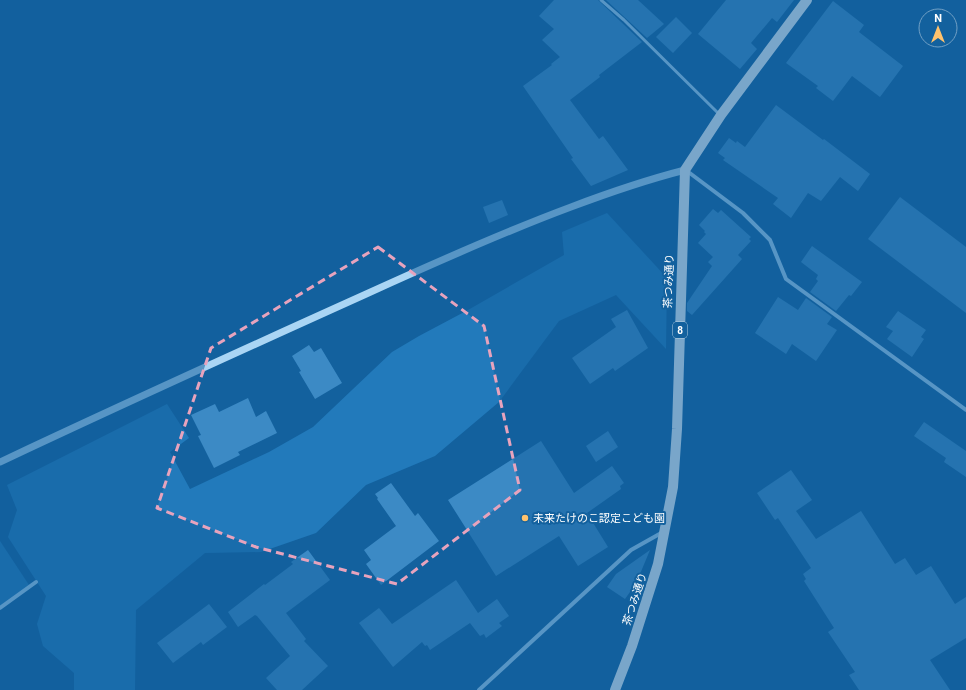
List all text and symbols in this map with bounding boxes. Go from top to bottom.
north arrow [918,8,958,48]
text: N [934,12,942,25]
street label: 茶つみ通り [662,253,676,309]
road number: 8 [673,322,687,338]
place label: 未来たけのこ認定こども園 [533,512,665,525]
marker: 未来たけのこ認定こども園 [520,513,530,523]
street label: 茶つみ通り [620,571,650,627]

